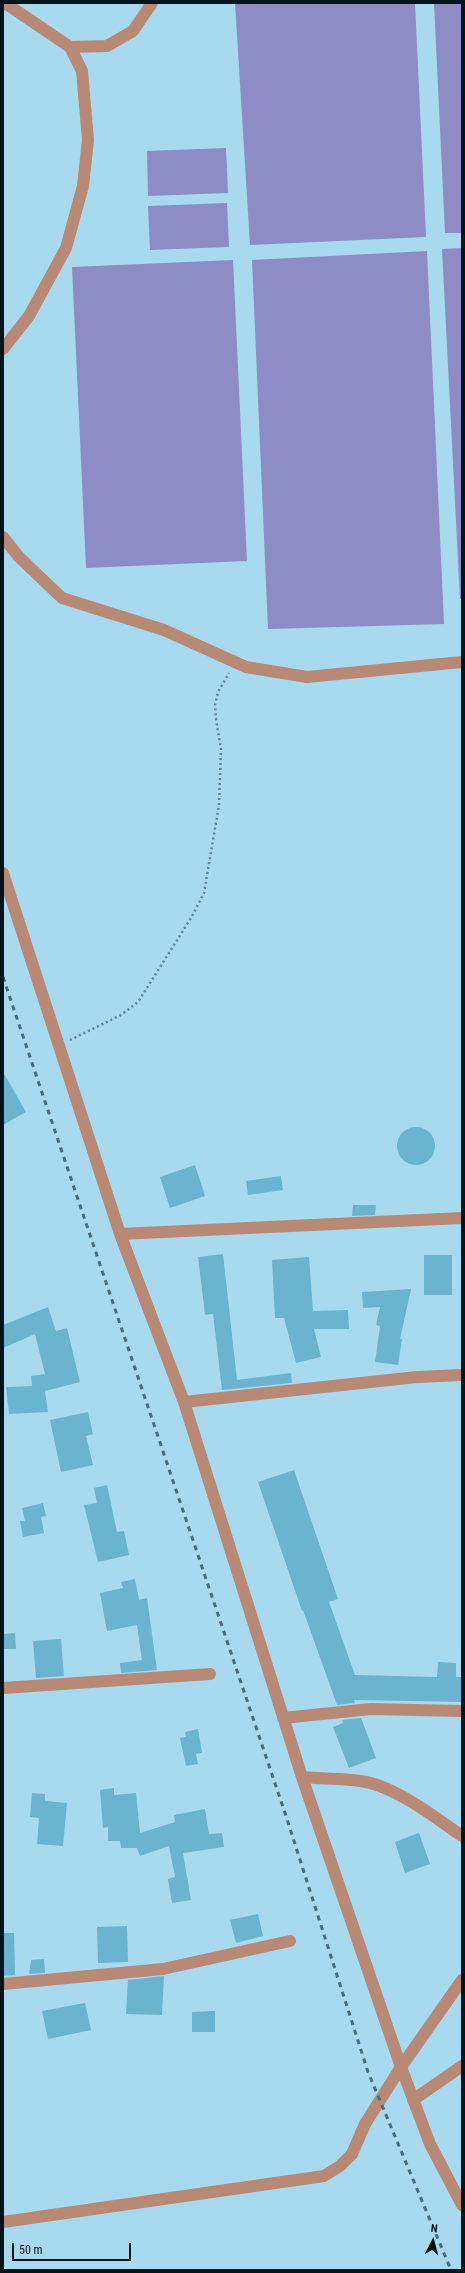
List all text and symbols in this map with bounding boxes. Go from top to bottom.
north arrow [413,2221,453,2261]
text: N [430,2222,438,2235]
scale bar [14,2235,133,2261]
text: 50 m [19,2243,43,2257]

